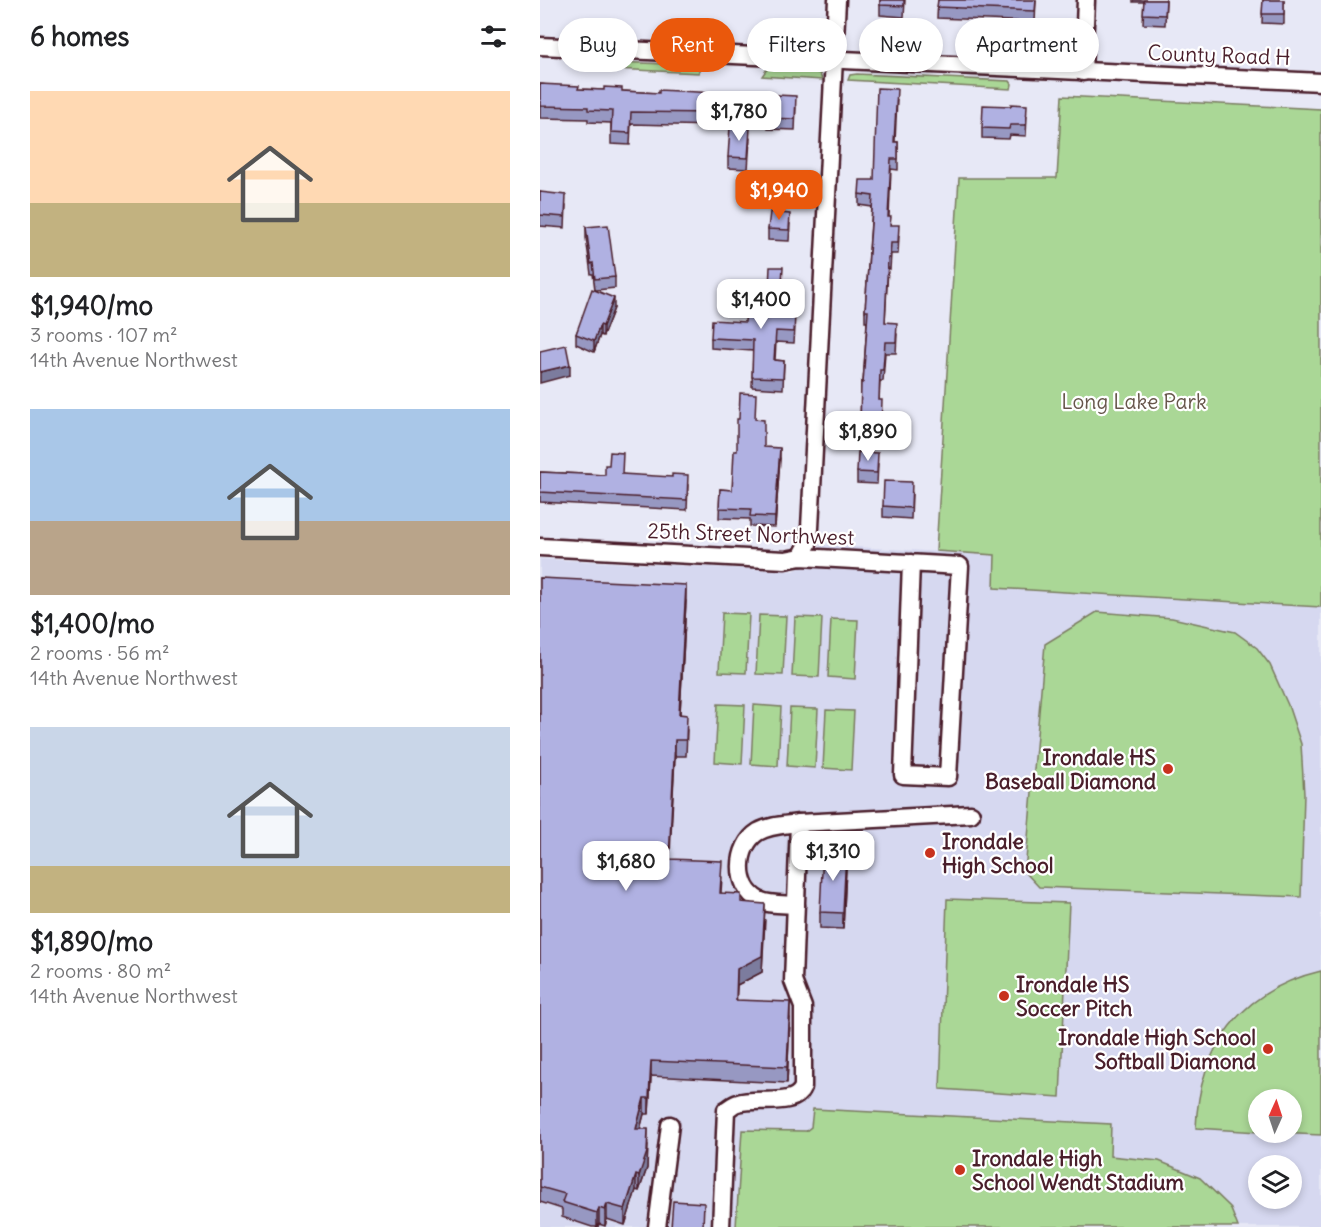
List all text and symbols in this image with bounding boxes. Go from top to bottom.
chip: Buy [558,18,638,72]
chip: Rent [650,18,735,72]
chip: Filters [747,18,847,72]
chip: New [859,18,943,72]
chip: Apartment [955,18,1099,72]
text: 6 homes [30,20,129,53]
icon: filters [477,20,510,53]
street label: County Road H [1147,39,1291,71]
pin: $1,780 [690,91,788,142]
text: $1,780 [710,98,768,123]
icon: home [216,130,324,238]
pin: $1,940 [730,170,828,221]
text: $1,940 [749,177,809,202]
pin: $1,400 [712,279,810,330]
text: $1,400 [731,286,791,311]
text: $1,940/mo [30,289,153,322]
text: 3 rooms · 107 m² [30,322,178,347]
text: 14th Avenue Northwest [30,347,238,372]
park label: Long Lake Park [1061,388,1207,415]
pin: $1,890 [819,411,917,462]
text: $1,890 [838,418,898,443]
icon: home [216,448,324,556]
street label: 25th Street Northwest [647,517,855,551]
text: $1,400/mo [30,607,155,640]
text: 2 rooms · 56 m² [30,640,170,665]
text: 14th Avenue Northwest [30,665,238,690]
place label: Irondale HS Baseball Diamond [985,744,1157,795]
marker: Irondale HS Baseball Diamond [1161,762,1175,776]
icon: home [216,766,324,874]
place label: Irondale High School [942,828,1053,879]
pin: $1,310 [784,831,882,882]
text: $1,310 [805,838,861,863]
pin: $1,680 [577,841,675,892]
marker: Irondale High School [923,846,937,860]
text: $1,680 [596,848,656,873]
text: $1,890/mo [30,925,153,958]
text: 2 rooms · 80 m² [30,958,171,983]
place label: Irondale HS Soccer Pitch [1016,971,1132,1022]
text: 14th Avenue Northwest [30,983,238,1008]
marker: Irondale HS Soccer Pitch [997,989,1011,1003]
place label: Irondale High School Softball Diamond [1058,1024,1257,1075]
marker: Irondale High School Softball Diamond [1261,1042,1275,1056]
north arrow [1248,1089,1302,1143]
map controls [1248,1089,1302,1209]
place label: Irondale High School Wendt Stadium [972,1145,1185,1196]
button: layers [1248,1155,1302,1209]
marker: Irondale High School Wendt Stadium [953,1163,967,1177]

